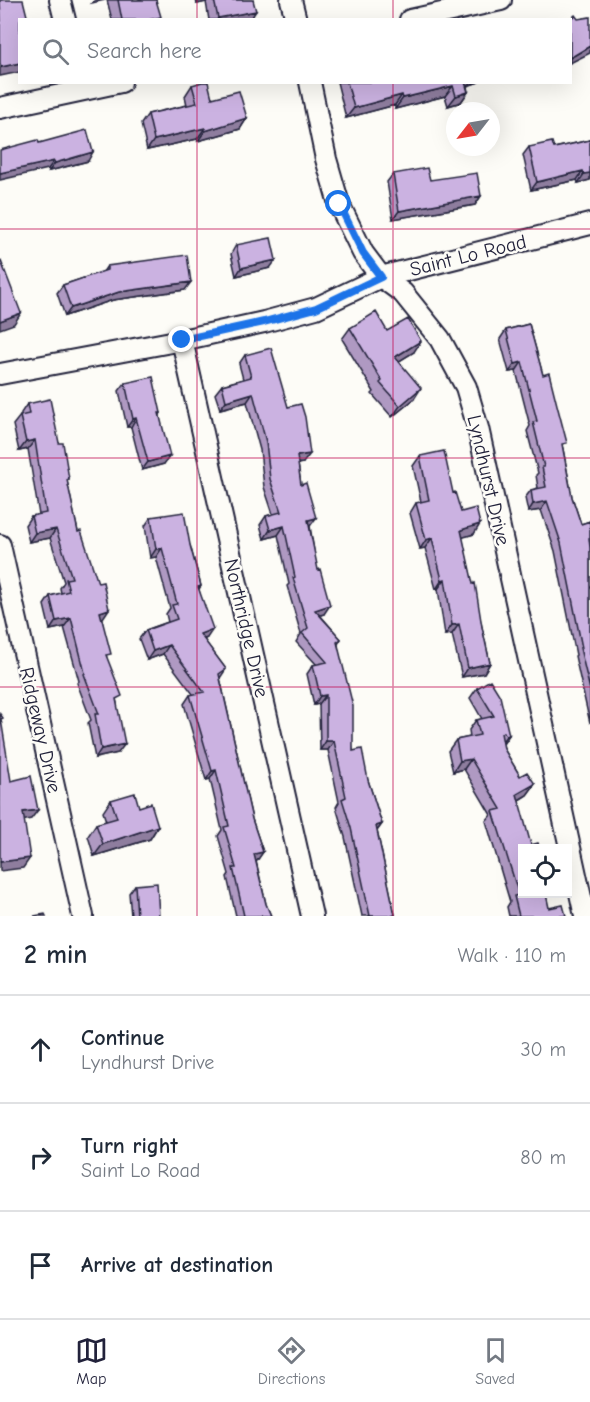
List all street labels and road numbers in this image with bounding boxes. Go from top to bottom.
street label: Saint Lo Road [407,230,529,281]
street label: Lyndhurst Drive [462,413,515,548]
street label: Northridge Drive [219,557,274,700]
street label: Ridgeway Drive [15,665,66,795]

